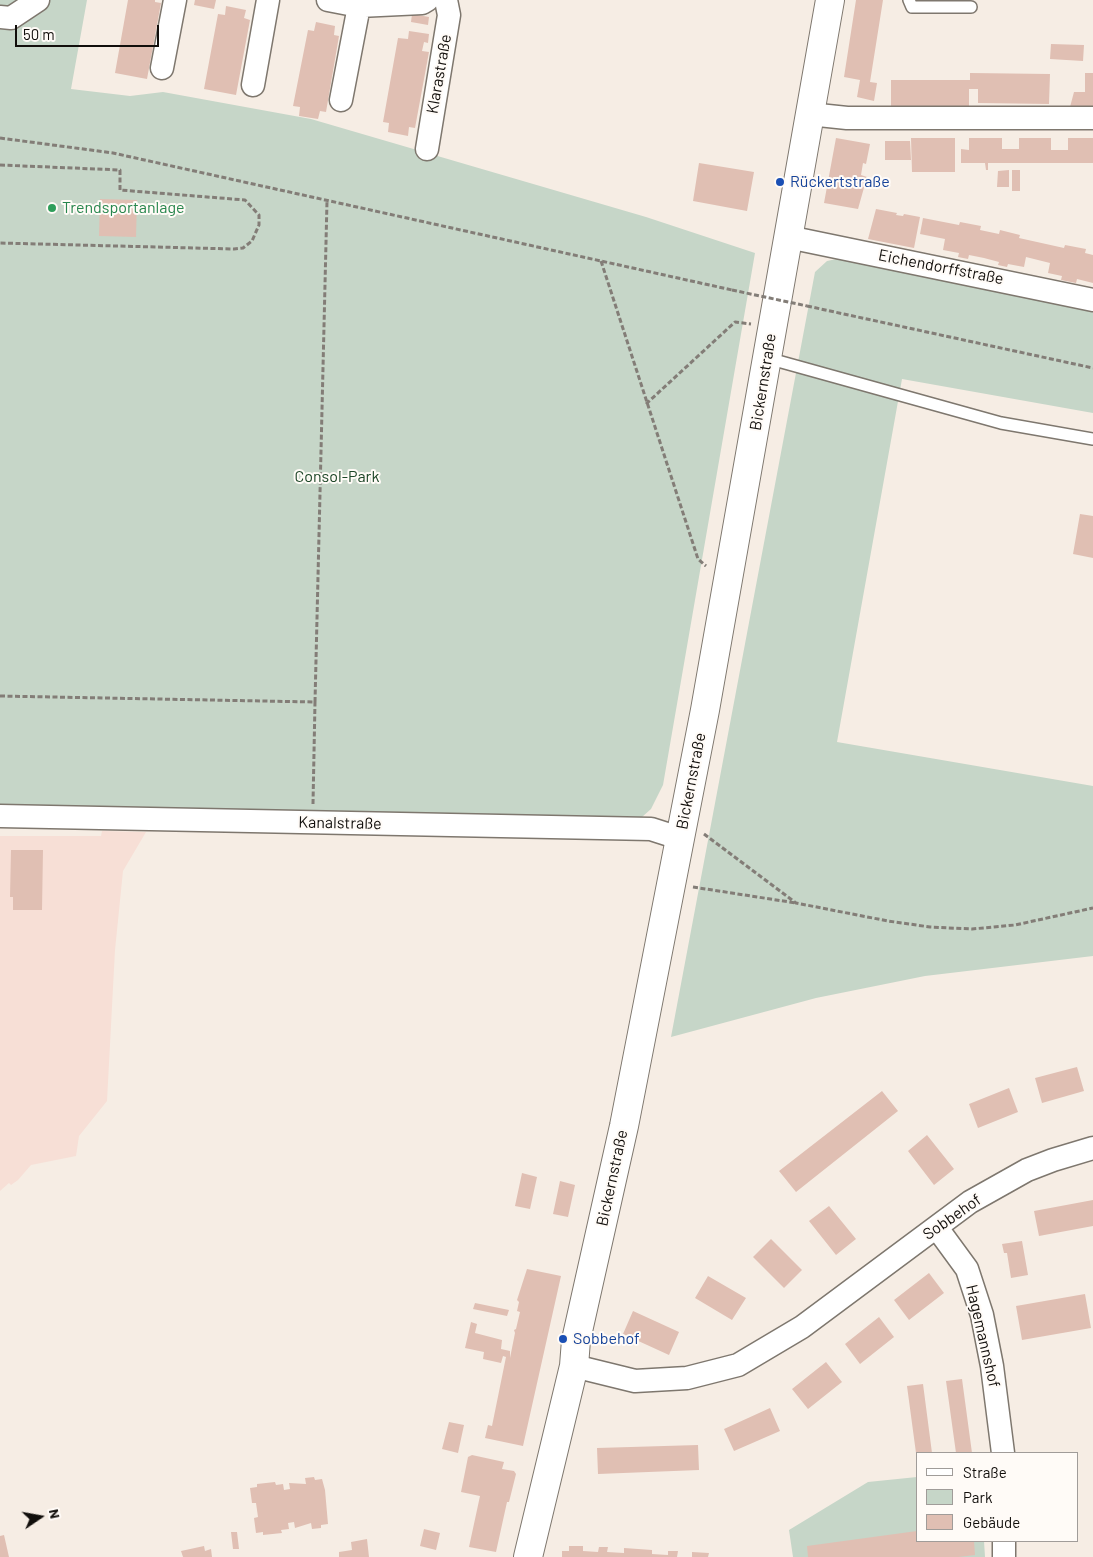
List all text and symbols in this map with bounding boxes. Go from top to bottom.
scale bar [18,15,161,47]
text: 50 m [23,25,55,43]
street label: Klarastraße [423,33,455,115]
place label: Rückertstraße [790,172,890,192]
marker: Rückertstraße [774,176,786,188]
place label: Trendsportanlage [62,198,185,218]
marker: Trendsportanlage [46,202,58,214]
street label: Eichendorffstraße [877,245,1005,289]
street label: Bickernstraße [746,332,780,432]
park label: Consol-Park [295,467,379,487]
street label: Bickernstraße [672,731,710,831]
street label: Kanalstraße [298,813,382,833]
street label: Bickernstraße [592,1128,632,1228]
street label: Sobbehof [919,1190,985,1244]
street label: Hagemannshof [962,1283,1004,1389]
place label: Sobbehof [573,1329,640,1349]
marker: Sobbehof [557,1333,569,1345]
legend [916,1452,1078,1542]
text: Straße [963,1463,1007,1481]
text: Park [963,1488,992,1506]
north arrow [15,1492,65,1542]
text: N [46,1507,64,1520]
text: Gebäude [963,1513,1020,1531]

